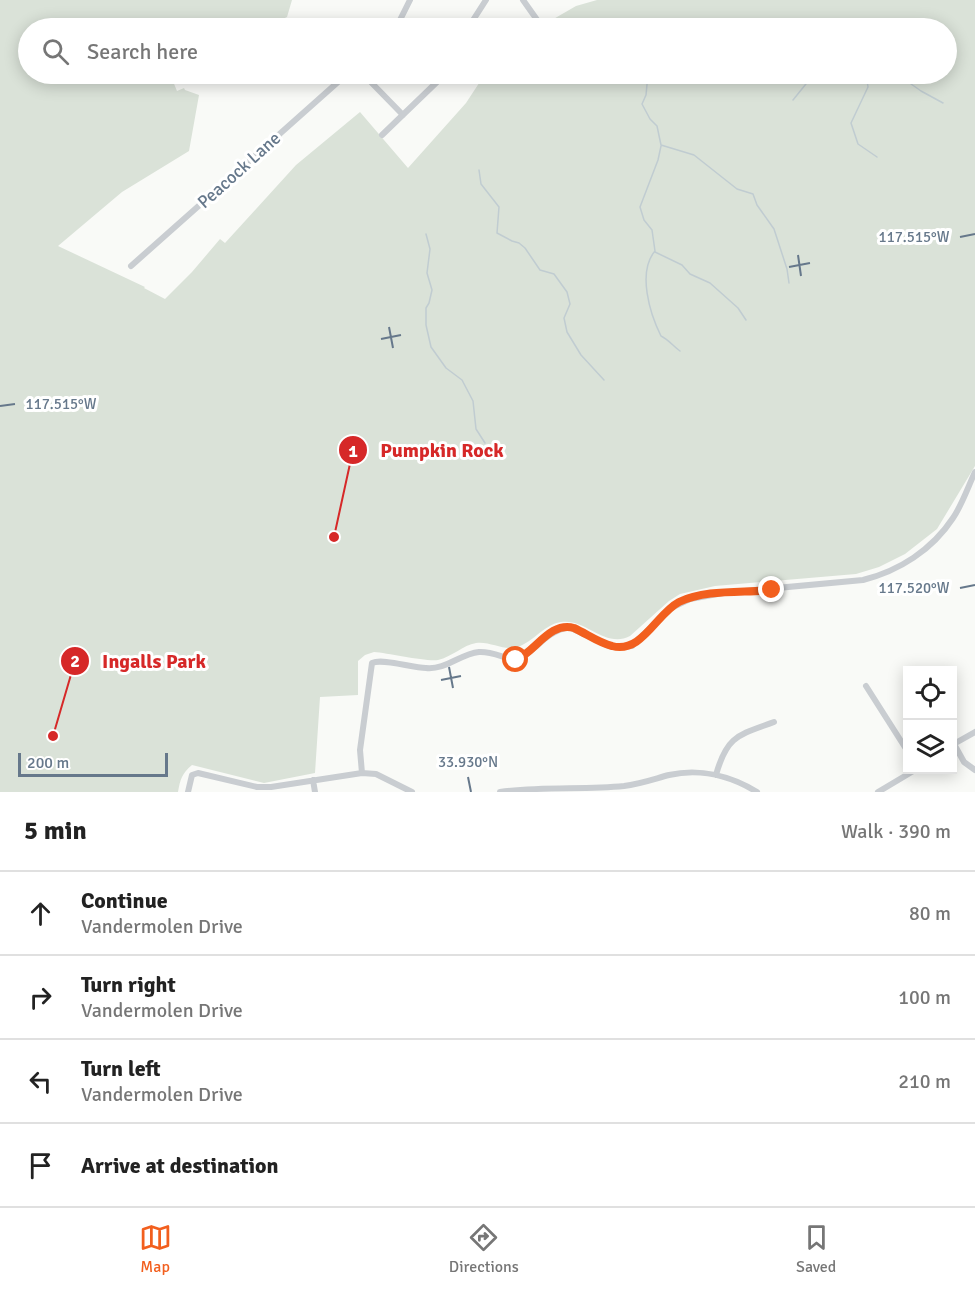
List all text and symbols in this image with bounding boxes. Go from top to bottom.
search box [18,18,957,84]
icon: search [39,35,72,68]
text: Search here [87,38,198,65]
street label: Peacock Lane [193,127,285,213]
text: 117.515°W [879,228,950,246]
text: 117.515°W [26,395,97,413]
callout: Pumpkin Rock [338,431,515,469]
text: Pumpkin Rock [380,438,504,463]
text: 1 [348,440,358,462]
route end [758,576,784,602]
text: 117.520°W [879,579,950,597]
callout: Ingalls Park [60,642,217,680]
route start [502,646,528,672]
text: Ingalls Park [102,649,206,674]
text: 2 [70,650,80,672]
map controls [903,666,957,774]
button: locate [903,666,957,720]
button: layers [903,720,957,774]
scale bar [18,750,168,778]
text: 200 m [27,753,69,773]
text: 33.930°N [438,753,498,771]
text: 5 min [24,815,87,847]
text: Walk · 390 m [841,819,951,844]
text: Continue [81,887,168,914]
icon: ahead [24,897,57,930]
text: 80 m [909,901,951,926]
text: Vandermolen Drive [81,914,243,939]
text: Turn right [81,971,176,998]
icon: right [24,981,57,1014]
text: 100 m [898,985,951,1010]
text: Vandermolen Drive [81,998,243,1023]
text: Turn left [81,1055,161,1082]
icon: left [24,1065,57,1098]
text: 210 m [898,1069,951,1094]
text: Vandermolen Drive [81,1082,243,1107]
icon: arrive [24,1149,57,1182]
text: Arrive at destination [81,1152,278,1179]
tab: Map [139,1221,172,1277]
tab: Directions [449,1221,519,1277]
tab: Saved [796,1221,836,1277]

